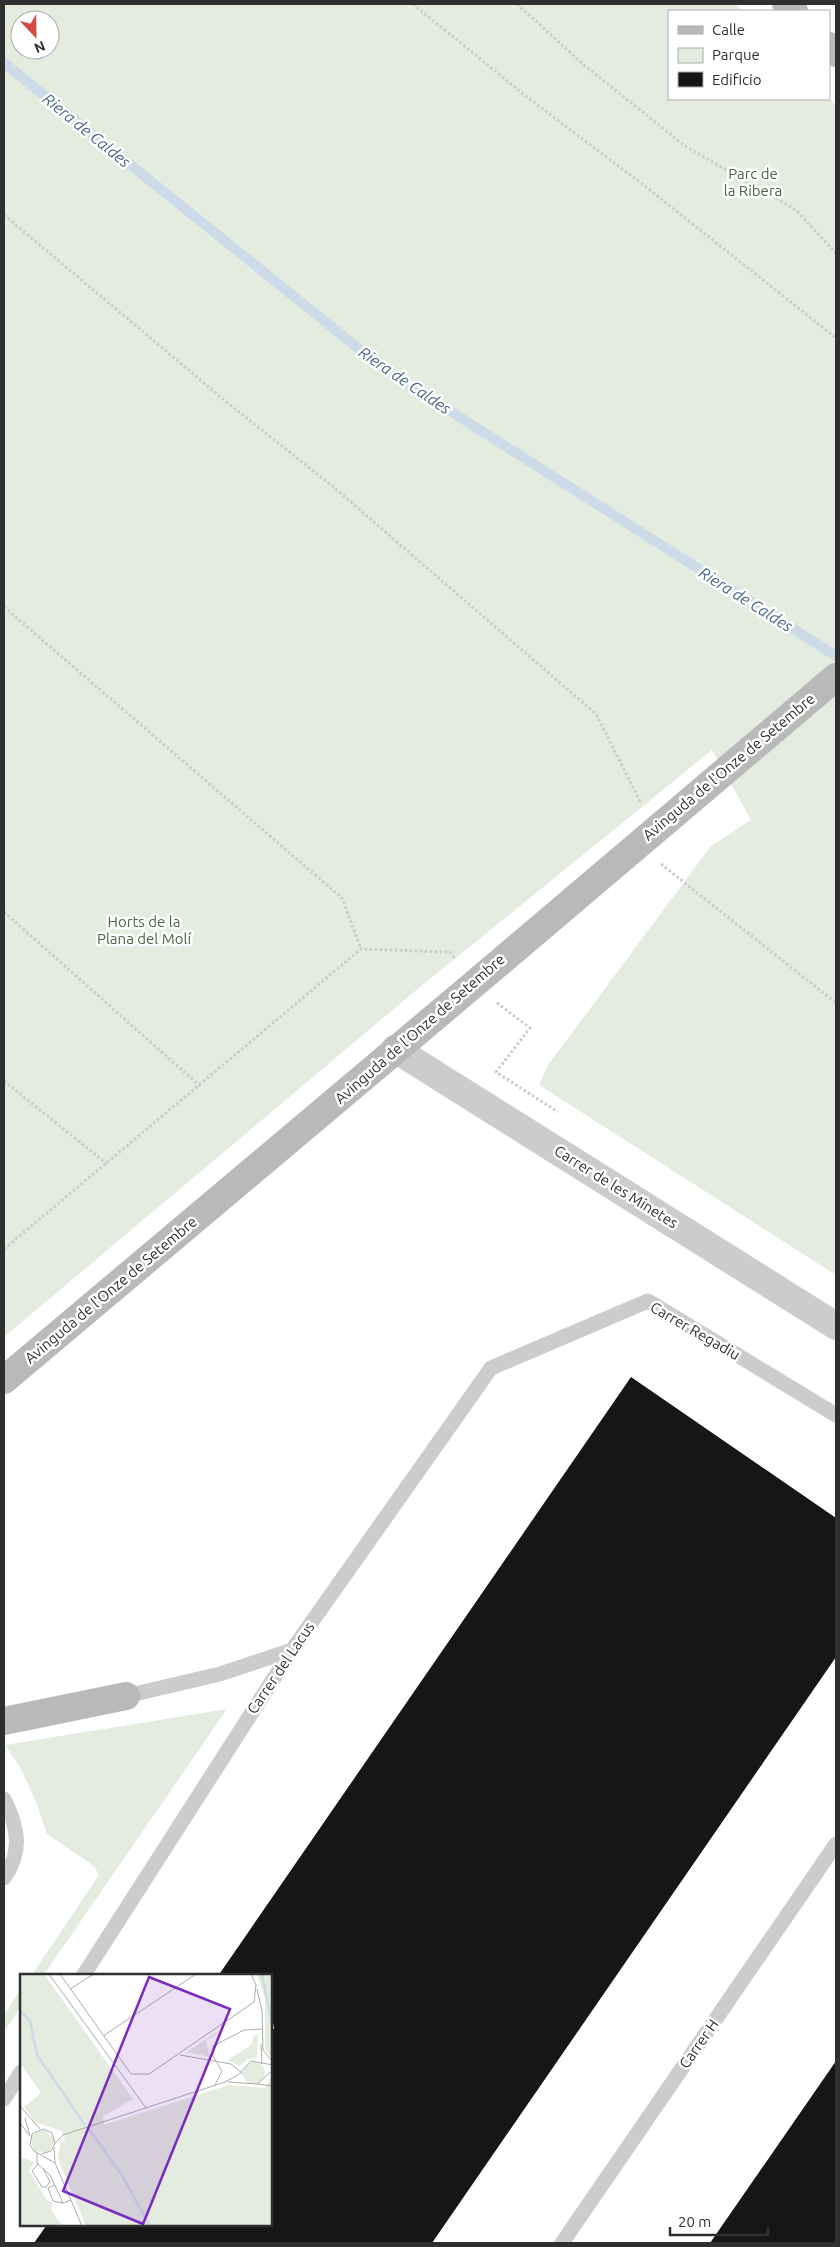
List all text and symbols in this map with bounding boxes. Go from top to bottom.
north arrow [10,10,60,60]
legend [668,10,830,100]
text: Calle [712,21,745,38]
text: N [32,38,48,56]
text: Parque [712,46,760,63]
text: Edificio [712,71,761,88]
water label: Riera de Caldes [40,89,134,171]
park label: Parc de la Ribera [724,165,782,199]
water label: Riera de Caldes [356,343,455,418]
water label: Riera de Caldes [696,563,796,635]
street label: Avinguda de l'Onze de Setembre [639,690,818,844]
park label: Horts de la Plana del Molí [97,913,191,947]
street label: Avinguda de l'Onze de Setembre [331,950,508,1107]
street label: Carrer de les Minetes [551,1142,681,1232]
street label: Avinguda de l'Onze de Setembre [21,1213,200,1367]
street label: Carrer Regadiu [647,1298,743,1363]
street label: Carrer del Lacus [243,1618,318,1717]
inset map [20,1974,272,2227]
street label: Carrer H [676,2016,722,2072]
scale bar [670,2204,768,2236]
text: 20 m [678,2213,711,2230]

